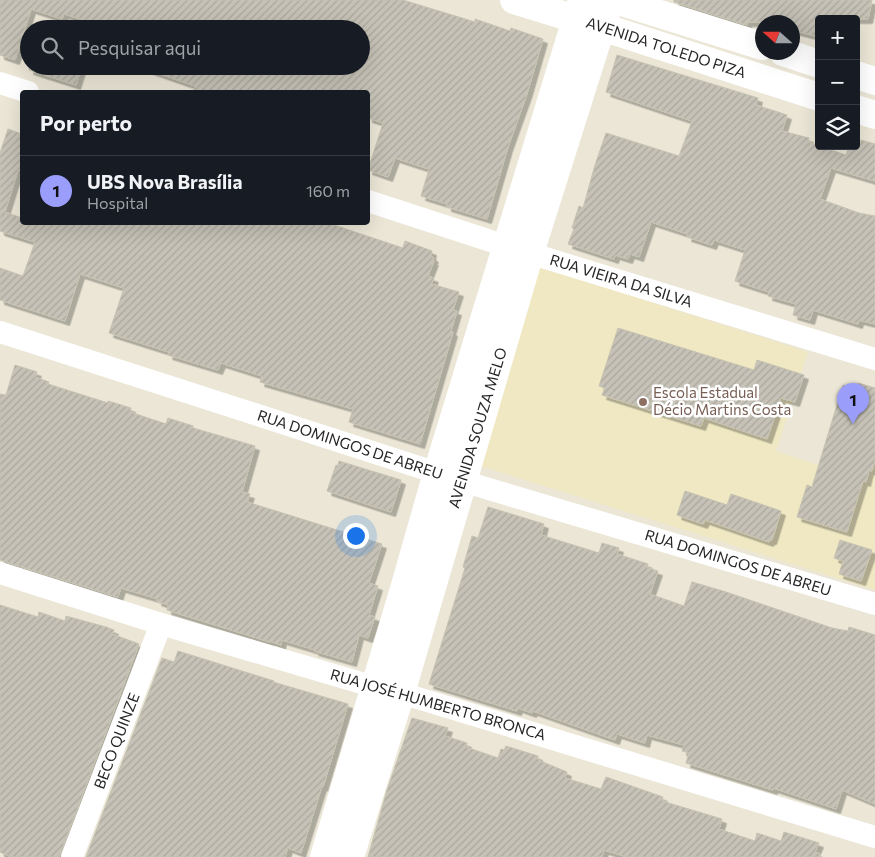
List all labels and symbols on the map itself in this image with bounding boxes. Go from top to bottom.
street label: AVENIDA TOLEDO PIZA [584,13,748,81]
north arrow [755,15,800,60]
street label: RUA VIEIRA DA SILVA [548,250,695,310]
street label: AVENIDA SOUZA MELO [444,345,510,510]
place label: Escola Estadual Décio Martins Costa [653,383,791,418]
pin: 1 [837,383,869,424]
marker: Escola Estadual Décio Martins Costa [637,396,649,408]
street label: RUA DOMINGOS DE ABREU [255,406,445,483]
your location [343,523,369,549]
street label: RUA DOMINGOS DE ABREU [643,525,834,599]
street label: RUA JOSÉ HUMBERTO BRONCA [328,664,548,743]
street label: BECO QUINZE [89,690,143,791]

